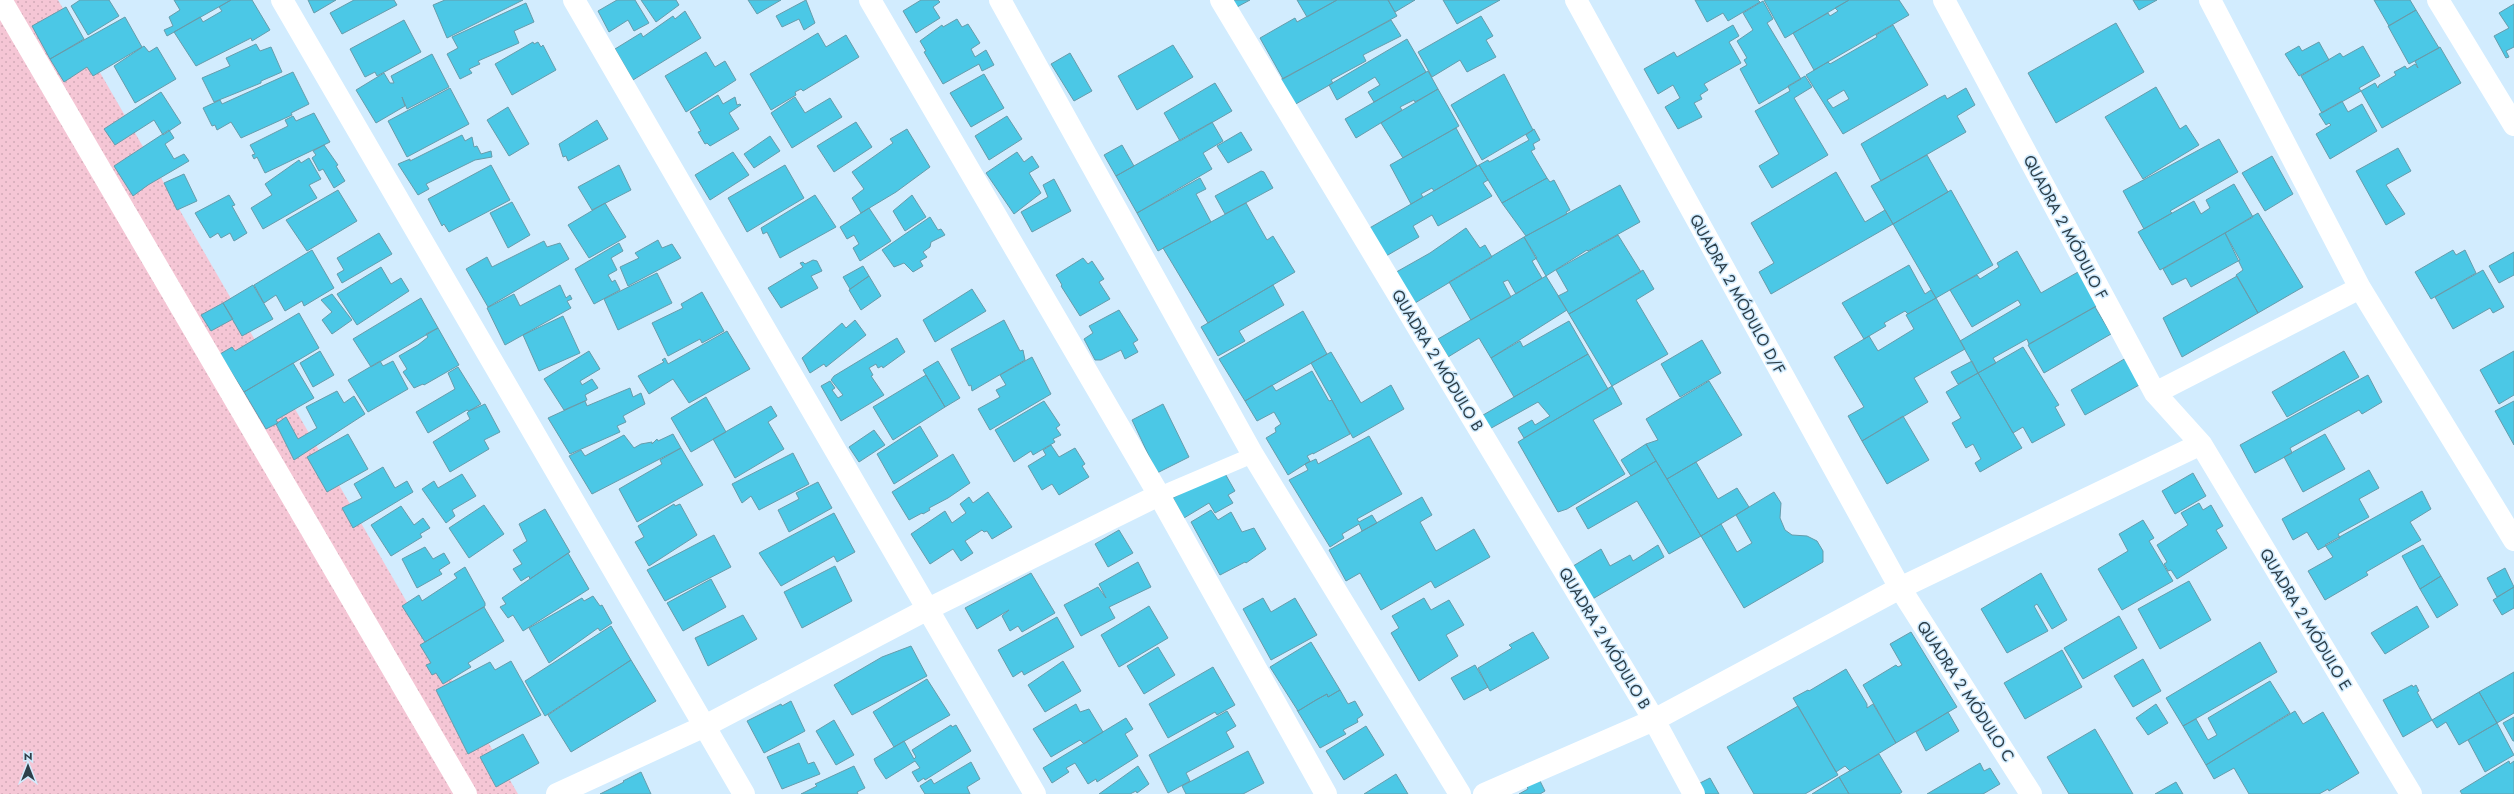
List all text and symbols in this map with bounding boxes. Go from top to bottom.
street label: QUADRA 2 MÓDULO F [2018,151,2114,304]
street label: QUADRA 2 MÓDULO D/F [1684,210,1791,378]
street label: QUADRA 2 MÓDULO B [1386,285,1489,436]
street label: QUADRA 2 MÓDULO E [2254,544,2357,695]
street label: QUADRA 2 MÓDULO B [1553,563,1656,714]
street label: QUADRA 2 MÓDULO C [1911,616,2020,766]
north arrow [8,746,48,786]
text: N [24,748,32,764]

